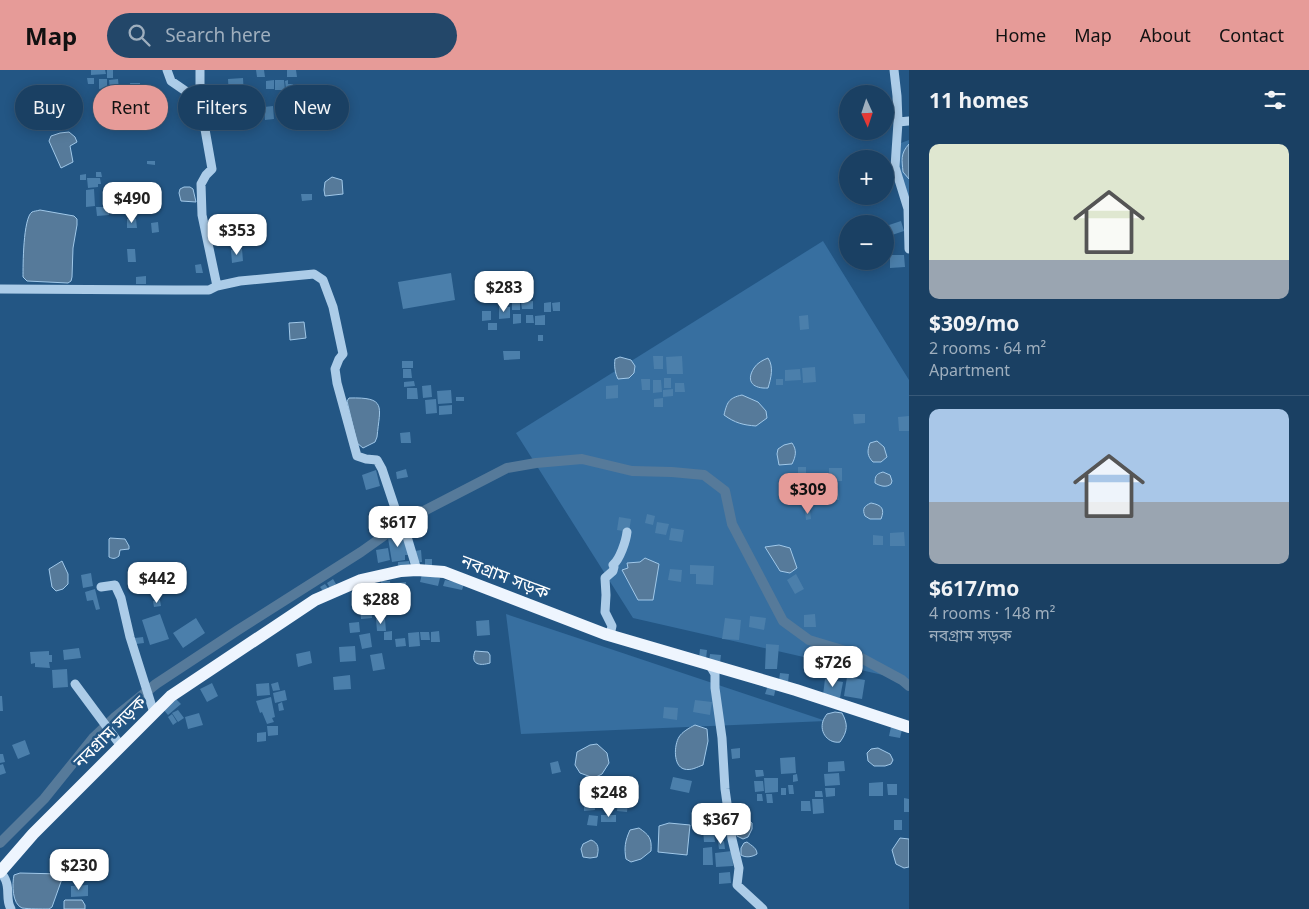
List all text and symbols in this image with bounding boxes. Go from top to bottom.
search box [107,13,457,58]
text: Map [25,19,77,52]
icon: search [125,21,153,49]
text: Search here [165,22,271,48]
text: Home [995,23,1046,47]
text: Map [1074,23,1112,47]
text: About [1140,23,1191,47]
text: Contact [1219,23,1284,47]
chip: Buy [15,85,83,130]
chip: Rent [93,85,168,130]
chip: Filters [178,85,265,130]
chip: New [275,85,349,130]
north arrow [839,85,894,140]
map controls [839,85,894,270]
text: 11 homes [929,86,1029,114]
icon: filters [1261,86,1289,114]
button: + [839,150,894,205]
icon: home [1064,177,1154,267]
pin: $490 [102,182,162,224]
text: $490 [114,187,150,209]
pin: $353 [207,214,267,256]
button: − [839,215,894,270]
text: $353 [219,219,255,241]
pin: $283 [474,270,534,313]
text: $283 [486,276,522,298]
text: $309/mo [929,309,1019,337]
text: 2 rooms · 64 m² [929,337,1046,359]
text: Apartment [929,359,1010,381]
icon: home [1064,441,1154,531]
pin: $309 [778,472,838,515]
text: $309 [790,478,826,500]
pin: $617 [368,506,428,548]
text: $617 [380,511,416,533]
street label: নবগ্রাম সড়ক [457,548,554,604]
pin: $442 [127,562,187,604]
text: $442 [139,567,175,589]
text: $617/mo [929,574,1019,602]
pin: $288 [351,582,411,625]
text: $288 [363,588,399,610]
text: 4 rooms · 148 m² [929,602,1055,624]
text: নবগ্রাম সড়ক [929,624,1012,646]
pin: $726 [803,646,863,688]
text: $726 [815,651,851,673]
street label: নবগ্রাম সড়ক [67,690,151,773]
pin: $248 [579,776,639,818]
text: $248 [591,781,627,803]
pin: $367 [691,802,751,845]
text: $367 [703,808,739,830]
pin: $230 [49,848,109,891]
text: $230 [61,854,97,876]

